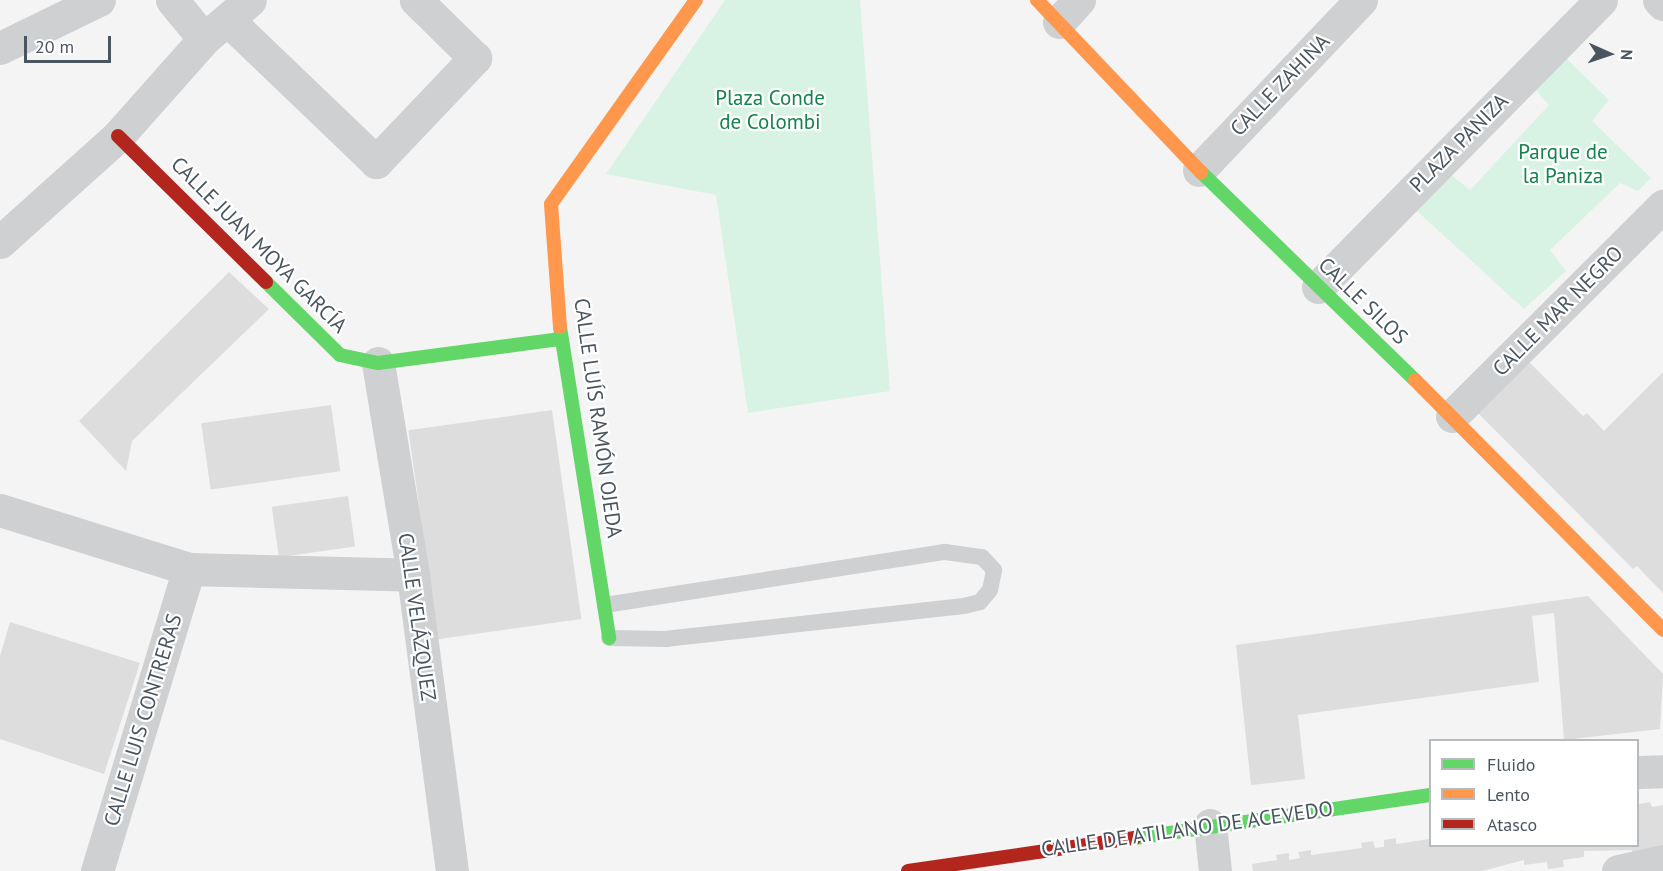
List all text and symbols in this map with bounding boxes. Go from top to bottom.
scale bar [27,24,114,62]
north arrow [1579,24,1639,84]
street label: CALLE ZAHINA [1225,29,1335,141]
text: 20 m [35,35,74,58]
text: N [1617,49,1637,61]
park label: Plaza Conde de Colombi [715,85,825,135]
street label: PLAZA PANIZA [1404,88,1514,198]
park label: Parque de la Paniza [1518,139,1608,189]
street label: CALLE JUAN MOYA GARCÍA [165,151,353,339]
street label: CALLE MAR NEGRO [1488,241,1628,381]
street label: CALLE SILOS [1313,252,1413,350]
street label: CALLE LUÍS RAMÓN OJEDA [569,296,627,540]
street label: CALLE VELÁZQUEZ [393,531,441,703]
street label: CALLE LUIS CONTRERAS [99,611,187,829]
legend [1429,739,1639,847]
text: Fluido [1487,753,1535,776]
text: Lento [1487,783,1530,806]
street label: CALLE DE ATILANO DE ACEVEDO [1039,796,1335,862]
text: Atasco [1487,813,1537,836]

